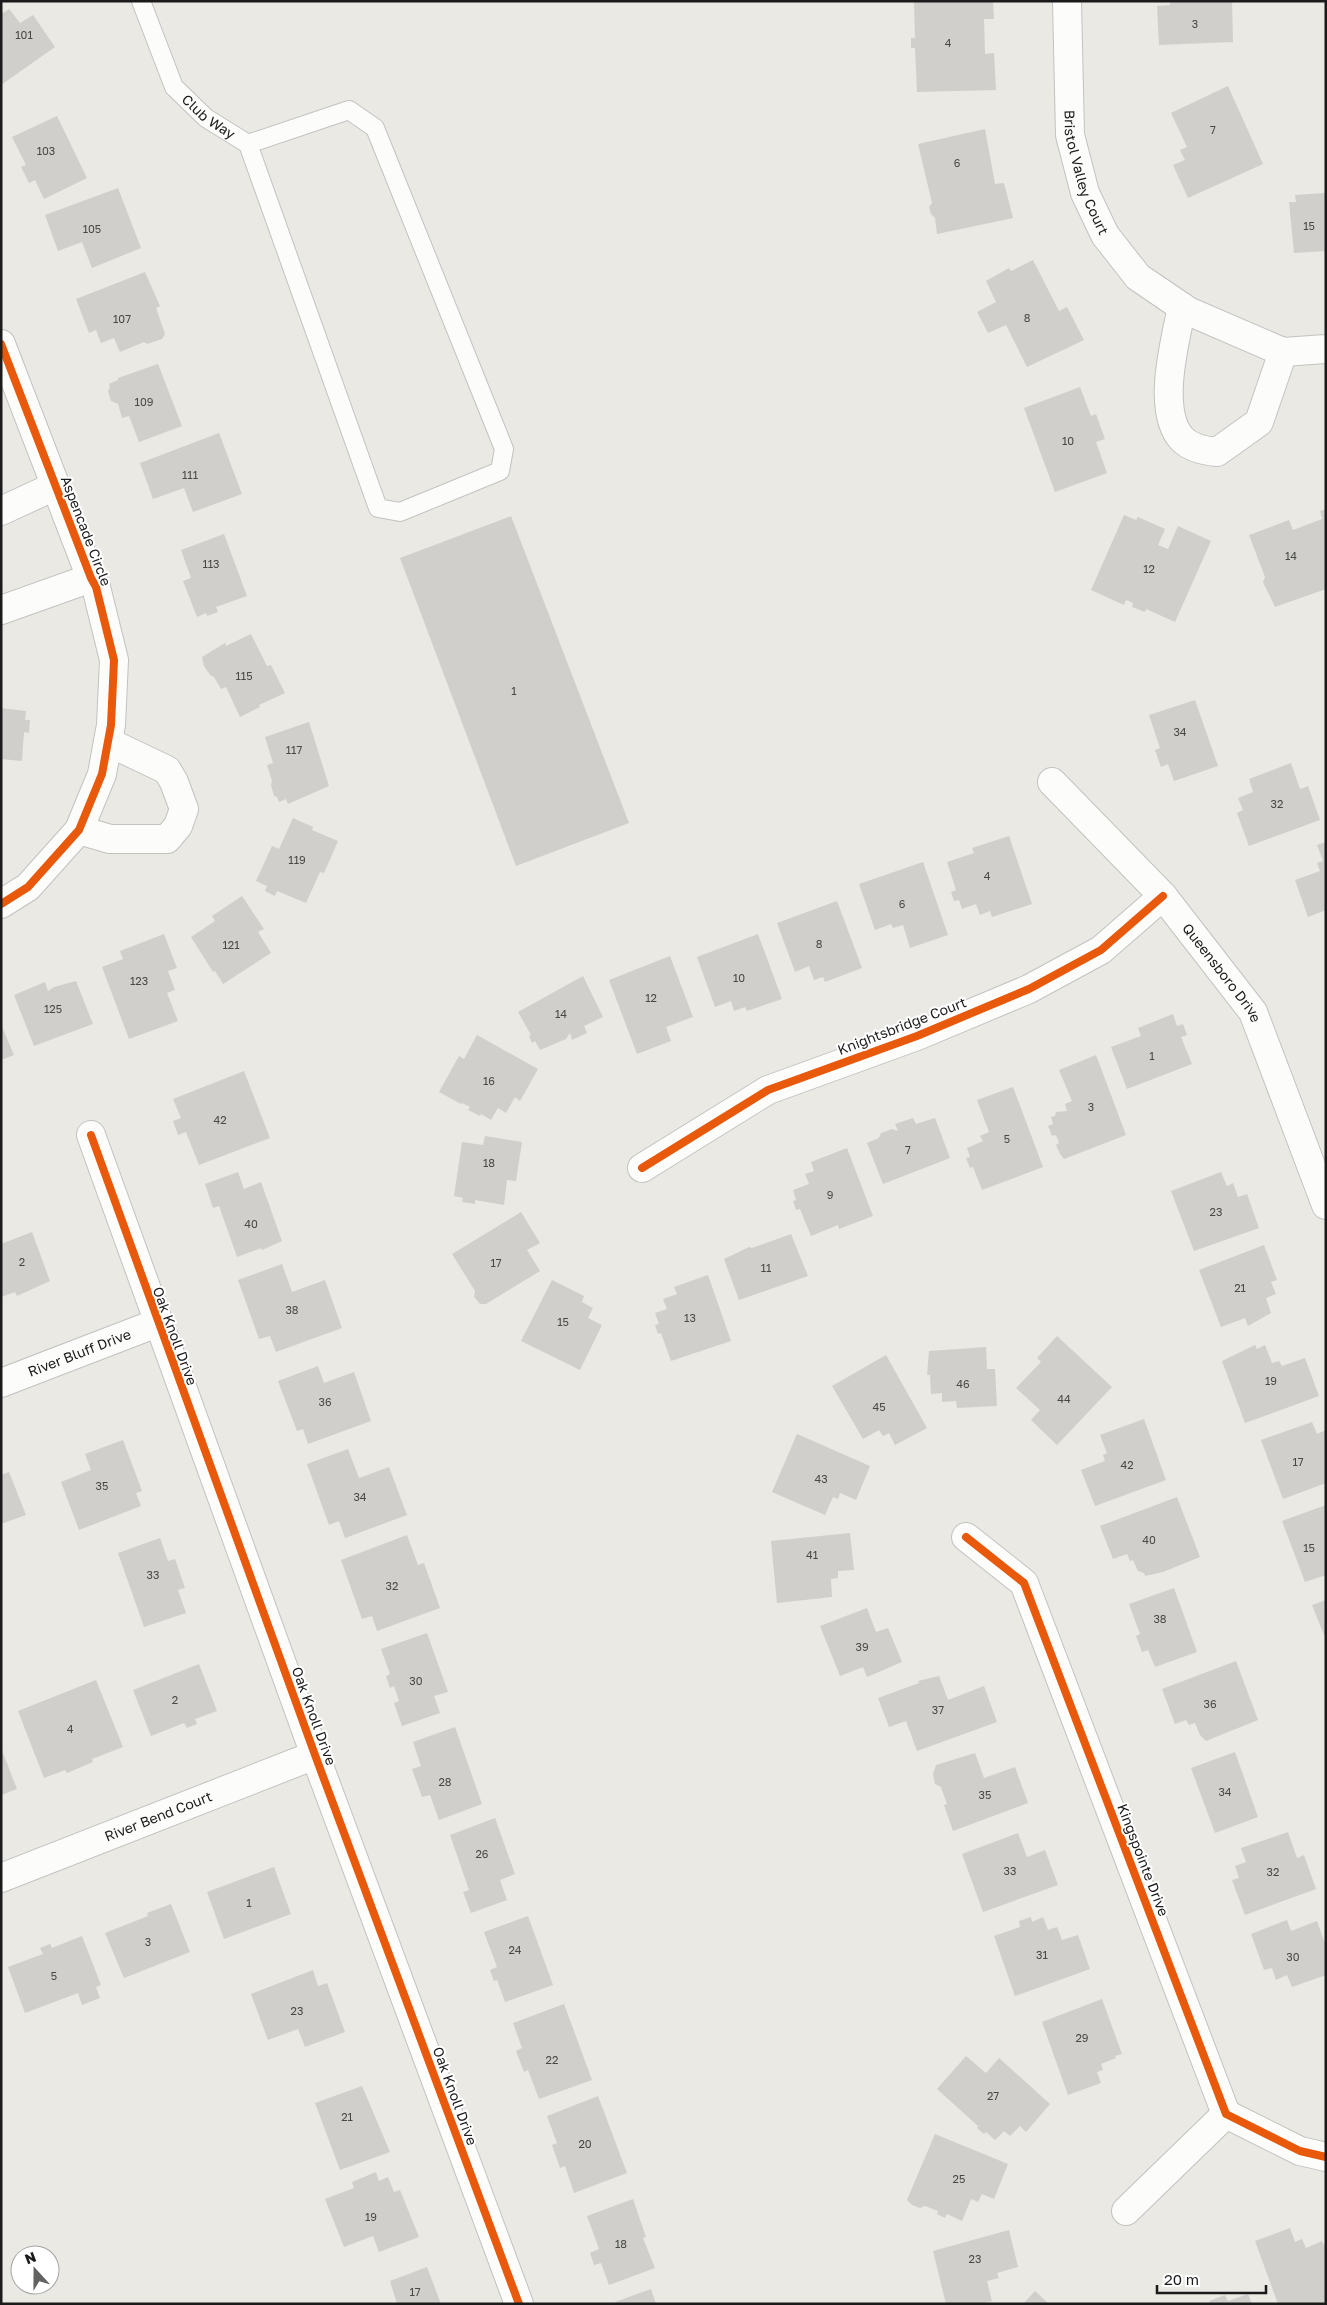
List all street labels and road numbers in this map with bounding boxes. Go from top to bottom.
street label: Club Way [179,91,239,142]
street label: Bristol Valley Court [1061,110,1113,237]
street label: Aspencade Circle [58,473,115,588]
street label: Queensboro Drive [1179,920,1265,1024]
street label: Knightsbridge Court [835,993,969,1058]
street label: Oak Knoll Drive [150,1284,201,1387]
street label: River Bluff Drive [25,1325,133,1380]
street label: Oak Knoll Drive [289,1664,340,1767]
street label: River Bend Court [102,1787,214,1845]
street label: Kingspointe Drive [1114,1801,1173,1919]
street label: Oak Knoll Drive [430,2044,481,2147]

